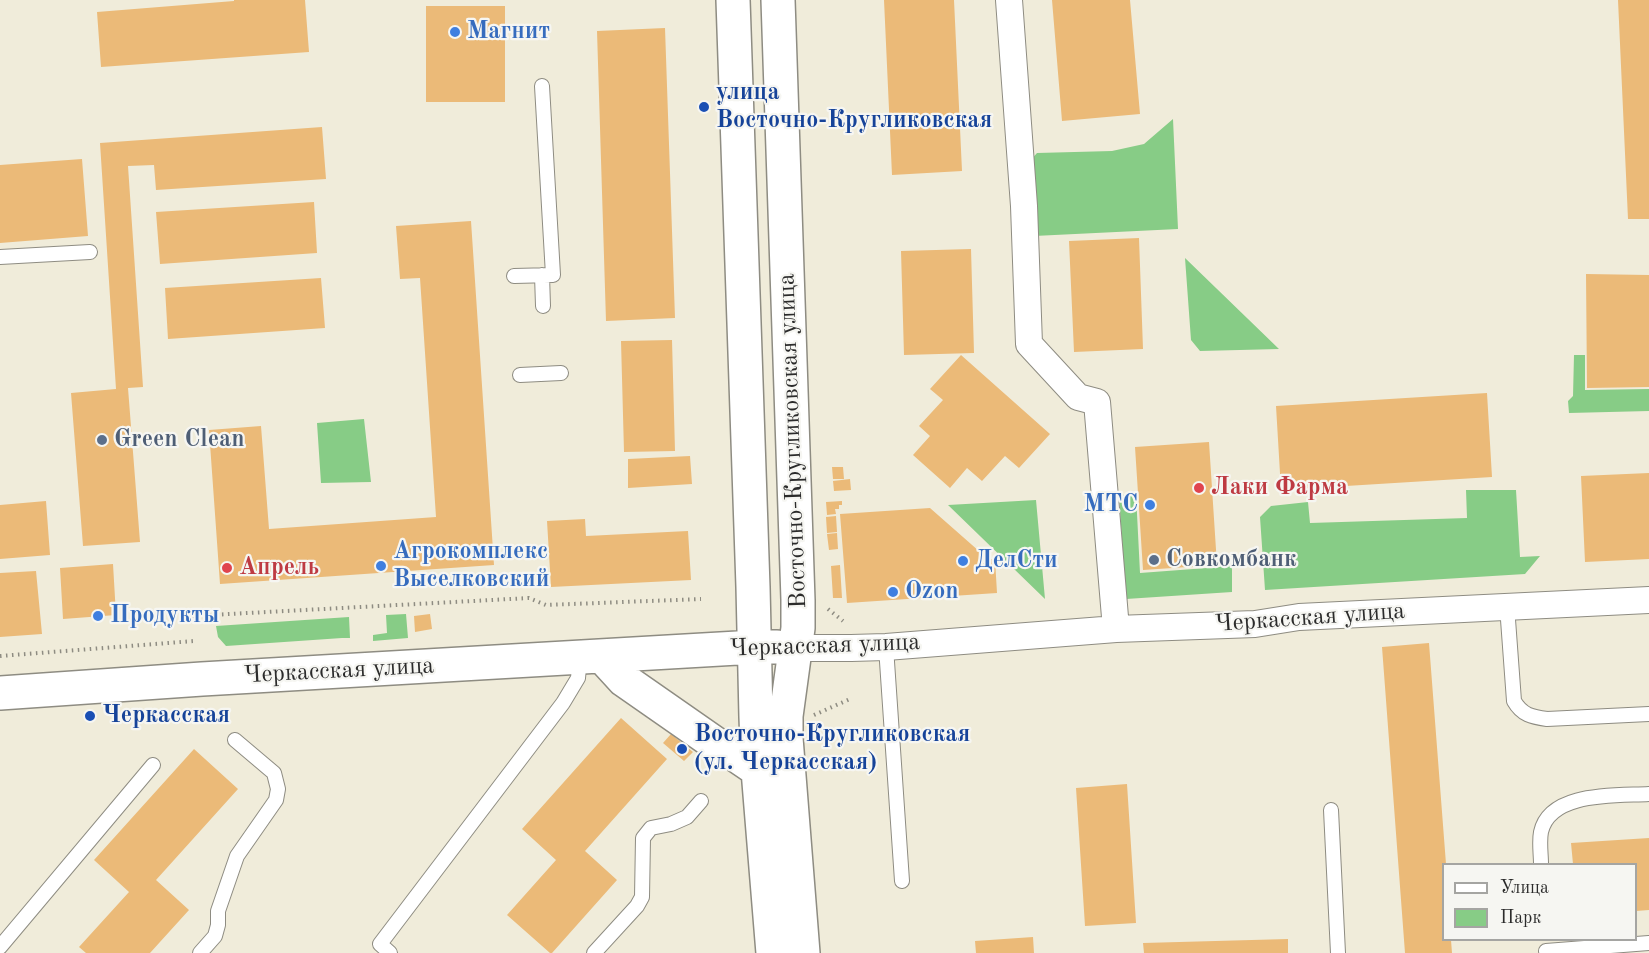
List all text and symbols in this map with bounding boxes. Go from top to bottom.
place label: Магнит [467,18,550,46]
marker: Магнит [448,25,462,39]
place label: улица Восточно-Кругликовская [716,79,992,135]
marker: улица Восточно-Кругликовская [697,100,711,114]
street label: Восточно-Кругликовская улица [773,273,813,609]
place label: Green Clean [114,426,245,454]
marker: Green Clean [95,433,109,447]
place label: Лаки Фарма [1211,474,1348,502]
marker: Лаки Фарма [1192,481,1206,495]
place label: МТС [1084,491,1138,519]
marker: МТС [1143,498,1157,512]
place label: Агрокомплекс Выселковский [393,538,550,594]
place label: Совкомбанк [1166,546,1297,574]
place label: ДелСти [975,547,1058,575]
marker: Совкомбанк [1147,553,1161,567]
place label: Апрель [239,554,319,582]
marker: ДелСти [956,554,970,568]
marker: Агрокомплекс Выселковский [374,559,388,573]
marker: Апрель [220,561,234,575]
place label: Ozon [905,578,959,606]
marker: Ozon [886,585,900,599]
street label: Черкасская улица [1214,597,1406,639]
place label: Продукты [110,602,219,630]
marker: Продукты [91,609,105,623]
street label: Черкасская улица [729,628,921,664]
street label: Черкасская улица [243,652,435,690]
place label: Черкасская [102,702,230,730]
marker: Черкасская [83,709,97,723]
place label: Восточно-Кругликовская (ул. Черкасская) [694,721,970,777]
marker: Восточно-Кругликовская (ул. Черкасская) [675,742,689,756]
legend [1442,863,1637,941]
text: Улица [1500,879,1549,897]
text: Парк [1500,909,1541,927]

